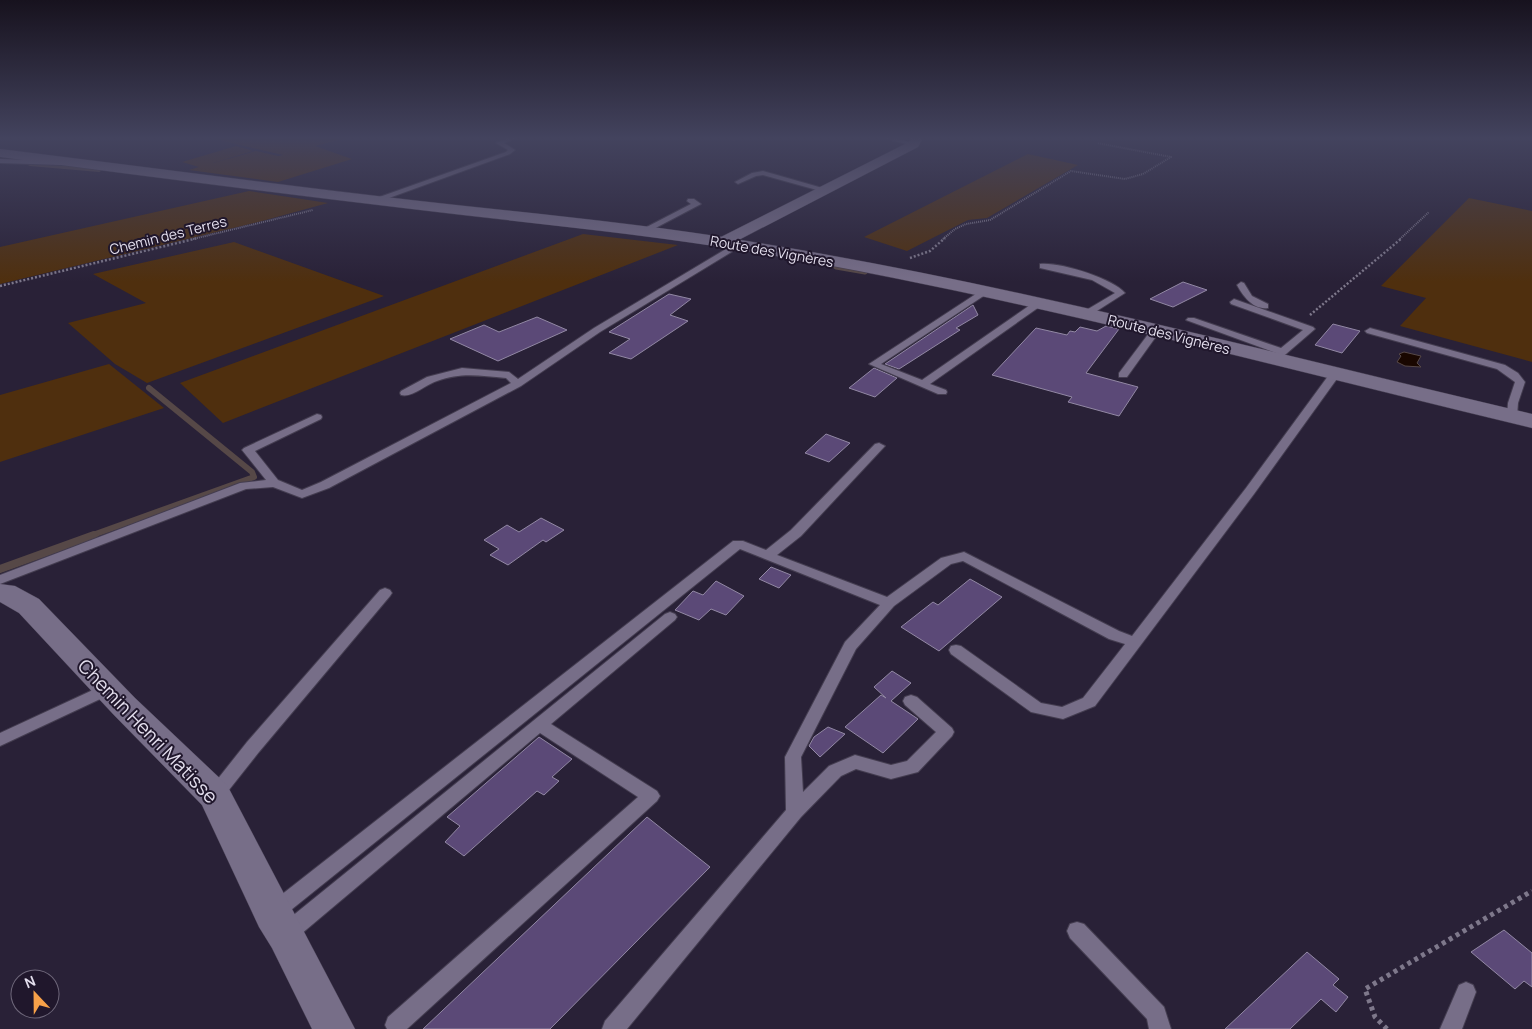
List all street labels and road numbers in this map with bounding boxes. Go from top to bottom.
street label: Chemin des Terres [107,211,229,259]
street label: Route des Vignères [709,231,835,271]
street label: Route des Vignères [1106,310,1232,358]
street label: Chemin Henri Matisse [72,653,224,809]

